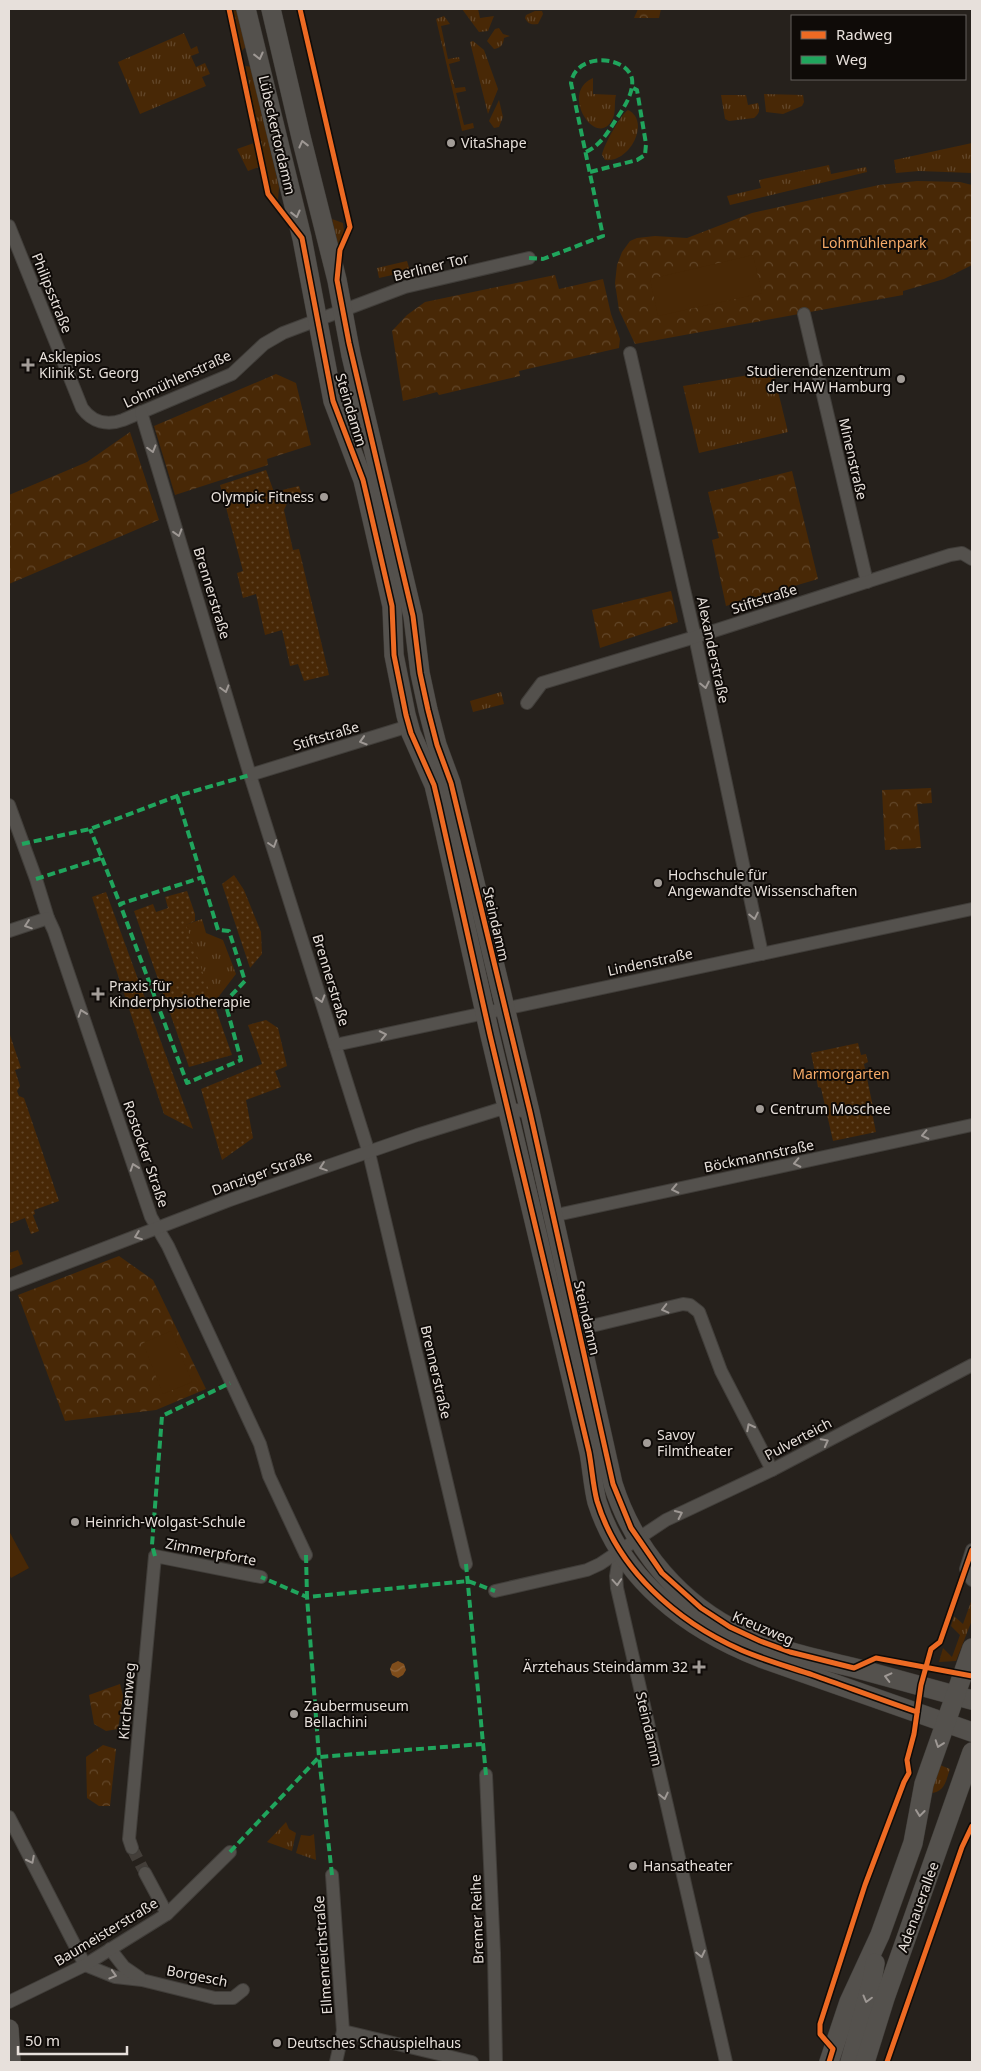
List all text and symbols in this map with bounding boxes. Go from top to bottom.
legend [791,15,966,80]
text: Radweg [836,24,892,44]
text: Weg [836,49,867,69]
one-way arrow [253,51,263,59]
street label: Lübeckertordamm [255,73,300,196]
place label: VitaShape [461,133,527,152]
marker: VitaShape [445,137,457,149]
one-way arrow [298,140,309,149]
one-way arrow [290,210,301,219]
park label: Lohmühlenpark [822,233,927,252]
street label: Berliner Tor [391,248,471,285]
street label: Philipsstraße [28,250,77,336]
street label: Lohmühlenstraße [120,345,234,412]
place label: Asklepios Klinik St. Georg [39,347,139,382]
marker: Asklepios Klinik St. Georg [21,358,35,372]
place label: Studierendenzentrum der HAW Hamburg [747,361,891,396]
street label: Steindamm [331,371,372,449]
marker: Studierendenzentrum der HAW Hamburg [895,373,907,385]
street label: Minenstraße [835,416,872,502]
one-way arrow [146,445,156,453]
place label: Olympic Fitness [211,487,314,506]
marker: Olympic Fitness [318,491,330,503]
one-way arrow [173,529,183,537]
street label: Brennerstraße [189,544,236,641]
street label: Stiftstraße [729,579,799,618]
street label: Alexanderstraße [693,595,734,705]
one-way arrow [699,680,710,689]
one-way arrow [220,684,230,692]
street label: Stiftstraße [291,716,361,755]
one-way arrow [360,735,368,745]
one-way arrow [267,839,277,848]
place label: Hochschule für Angewandte Wissenschaften [668,865,857,900]
marker: Hochschule für Angewandte Wissenschaften [652,877,664,889]
street label: Steindamm [479,885,514,963]
one-way arrow [748,912,759,921]
one-way arrow [25,919,33,929]
street label: Brennerstraße [308,931,355,1028]
street label: Lindenstraße [606,943,694,980]
place label: Praxis für Kinderphysiotherapie [109,976,251,1011]
marker: Praxis für Kinderphysiotherapie [91,987,105,1001]
one-way arrow [316,995,326,1003]
one-way arrow [78,1010,88,1018]
one-way arrow [378,1030,387,1041]
park label: Marmorgarten [792,1064,890,1083]
street label: Rostocker Straße [119,1098,174,1210]
place label: Centrum Moschee [770,1099,891,1118]
marker: Centrum Moschee [754,1103,766,1115]
one-way arrow [920,1130,929,1140]
street label: Böckmannstraße [702,1135,816,1176]
street label: Danziger Straße [209,1145,315,1200]
one-way arrow [793,1157,801,1168]
one-way arrow [319,1161,328,1171]
one-way arrow [130,1164,140,1172]
one-way arrow [670,1184,679,1194]
one-way arrow [134,1230,143,1240]
street label: Steindamm [570,1279,605,1357]
one-way arrow [661,1303,670,1314]
street label: Brennerstraße [417,1323,456,1421]
street label: Pulverteich [761,1413,835,1464]
one-way arrow [746,1423,756,1432]
place label: Savoy Filmtheater [657,1425,733,1460]
marker: Savoy Filmtheater [641,1437,653,1449]
one-way arrow [820,1438,829,1448]
one-way arrow [674,1509,683,1520]
place label: Heinrich-Wolgast-Schule [85,1512,246,1531]
marker: Heinrich-Wolgast-Schule [69,1516,81,1528]
street label: Zimmerpforte [164,1533,258,1570]
one-way arrow [611,1578,622,1586]
street label: Kreuzweg [730,1606,797,1649]
place label: Ärztehaus Steindamm 32 [523,1657,688,1676]
marker: Ärztehaus Steindamm 32 [692,1660,706,1674]
street label: Kirchenweg [114,1662,139,1740]
one-way arrow [883,1672,892,1683]
street label: Steindamm [632,1690,667,1768]
place label: Zaubermuseum Bellachini [304,1696,409,1731]
marker: Zaubermuseum Bellachini [288,1708,300,1720]
one-way arrow [935,1739,945,1748]
one-way arrow [659,1791,669,1800]
one-way arrow [915,1809,926,1817]
one-way arrow [25,1855,35,1864]
place label: Hansatheater [643,1856,733,1875]
street label: Adenauerallee [892,1859,943,1955]
marker: Hansatheater [627,1860,639,1872]
street label: Bremer Reihe [465,1874,488,1964]
street label: Baumeisterstraße [50,1893,161,1970]
street label: Ellmenreichstraße [309,1895,336,2015]
one-way arrow [695,1950,706,1959]
street label: Borgesch [165,1960,229,1991]
one-way arrow [108,1970,117,1980]
one-way arrow [863,1995,873,2003]
scale bar [18,2024,126,2056]
text: 50 m [25,2030,60,2050]
place label: Deutsches Schauspielhaus [287,2033,461,2052]
marker: Deutsches Schauspielhaus [271,2037,283,2049]

